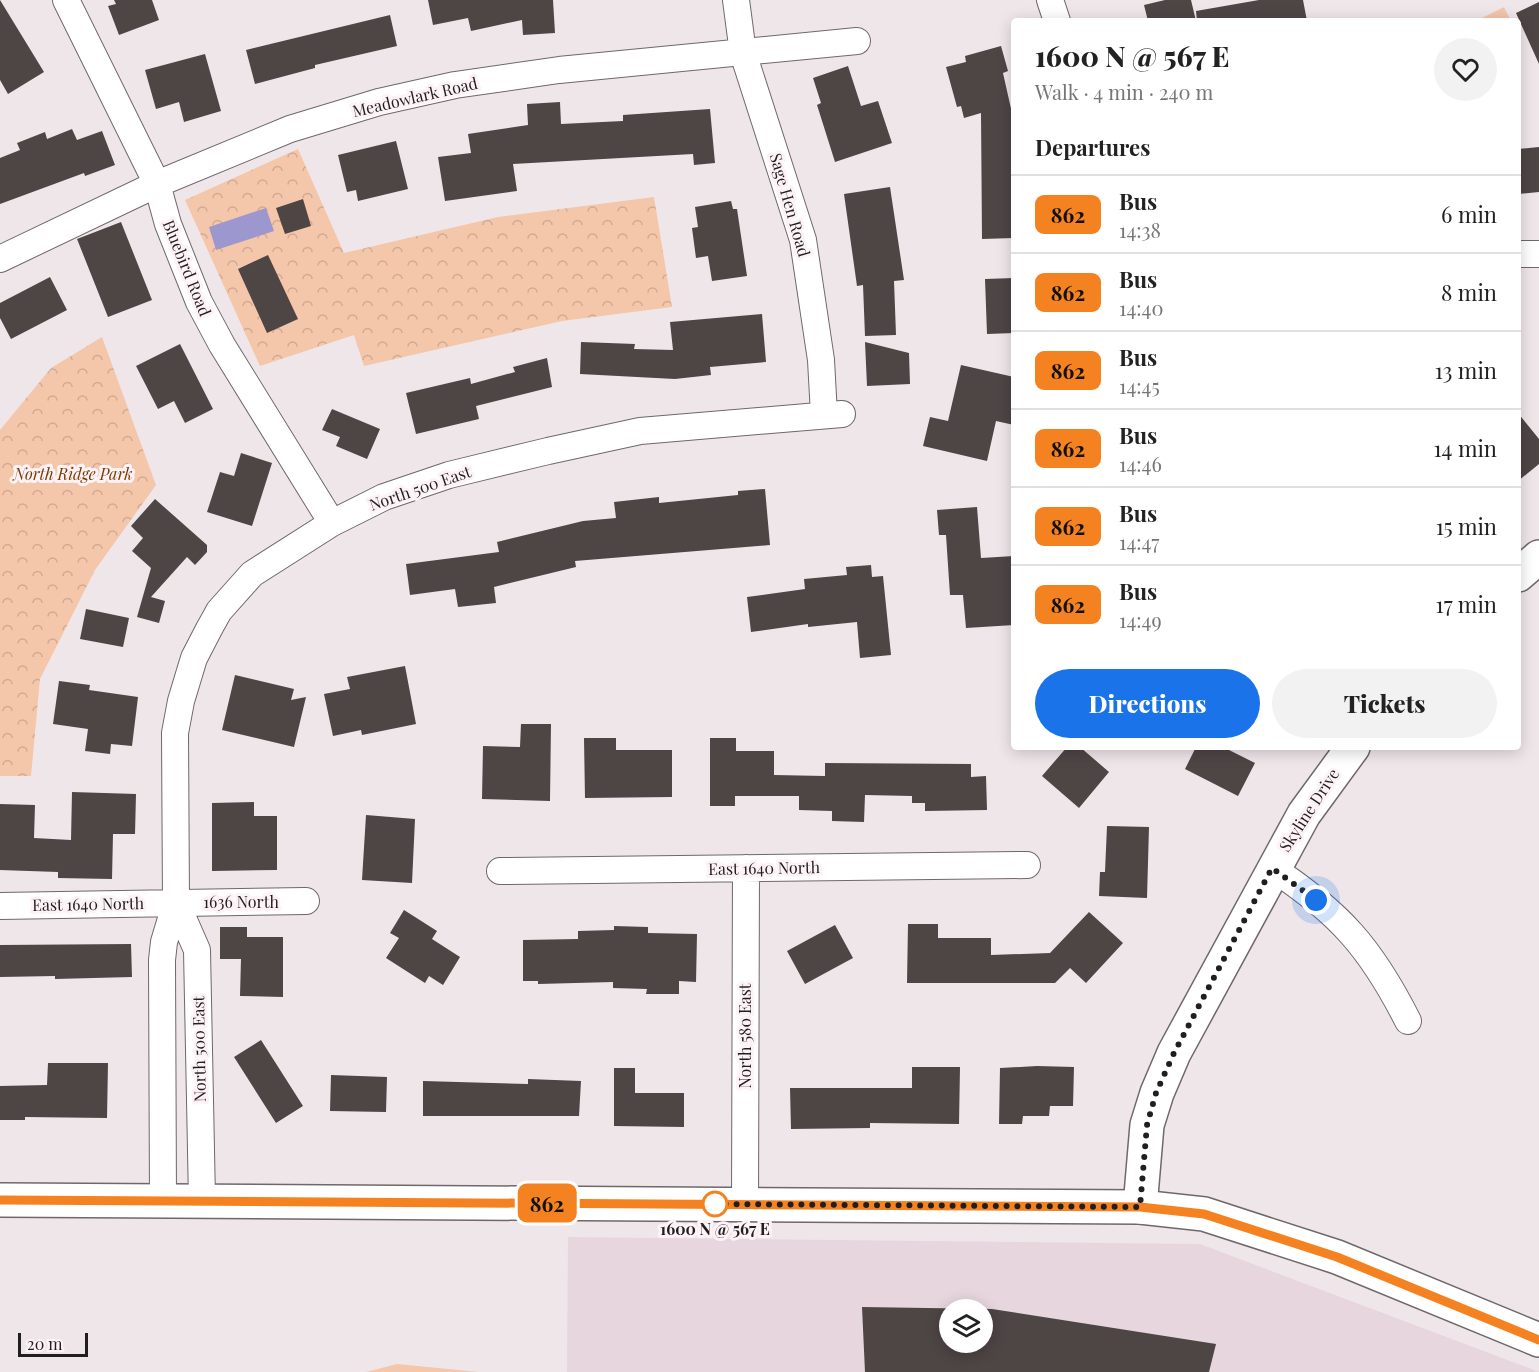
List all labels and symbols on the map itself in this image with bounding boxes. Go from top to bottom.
street label: Meadowlark Road [350,72,480,121]
street label: Sage Hen Road [766,151,815,259]
street label: Bluebird Road [159,217,216,319]
street label: North 500 East [366,460,474,515]
park label: North Ridge Park [12,463,132,484]
street label: Skyline Drive [1274,764,1343,855]
street label: East 1640 North [708,856,821,879]
your location [1301,885,1331,915]
street label: 1636 North [203,891,279,912]
street label: East 1640 North [32,892,145,915]
street label: North 580 East [734,983,755,1089]
street label: North 500 East [187,995,210,1102]
line badge: 862 [512,1184,582,1222]
marker: 1600 N @ 567 E [702,1191,728,1217]
place label: 1600 N @ 567 E [660,1218,770,1239]
scale bar [18,1330,88,1358]

